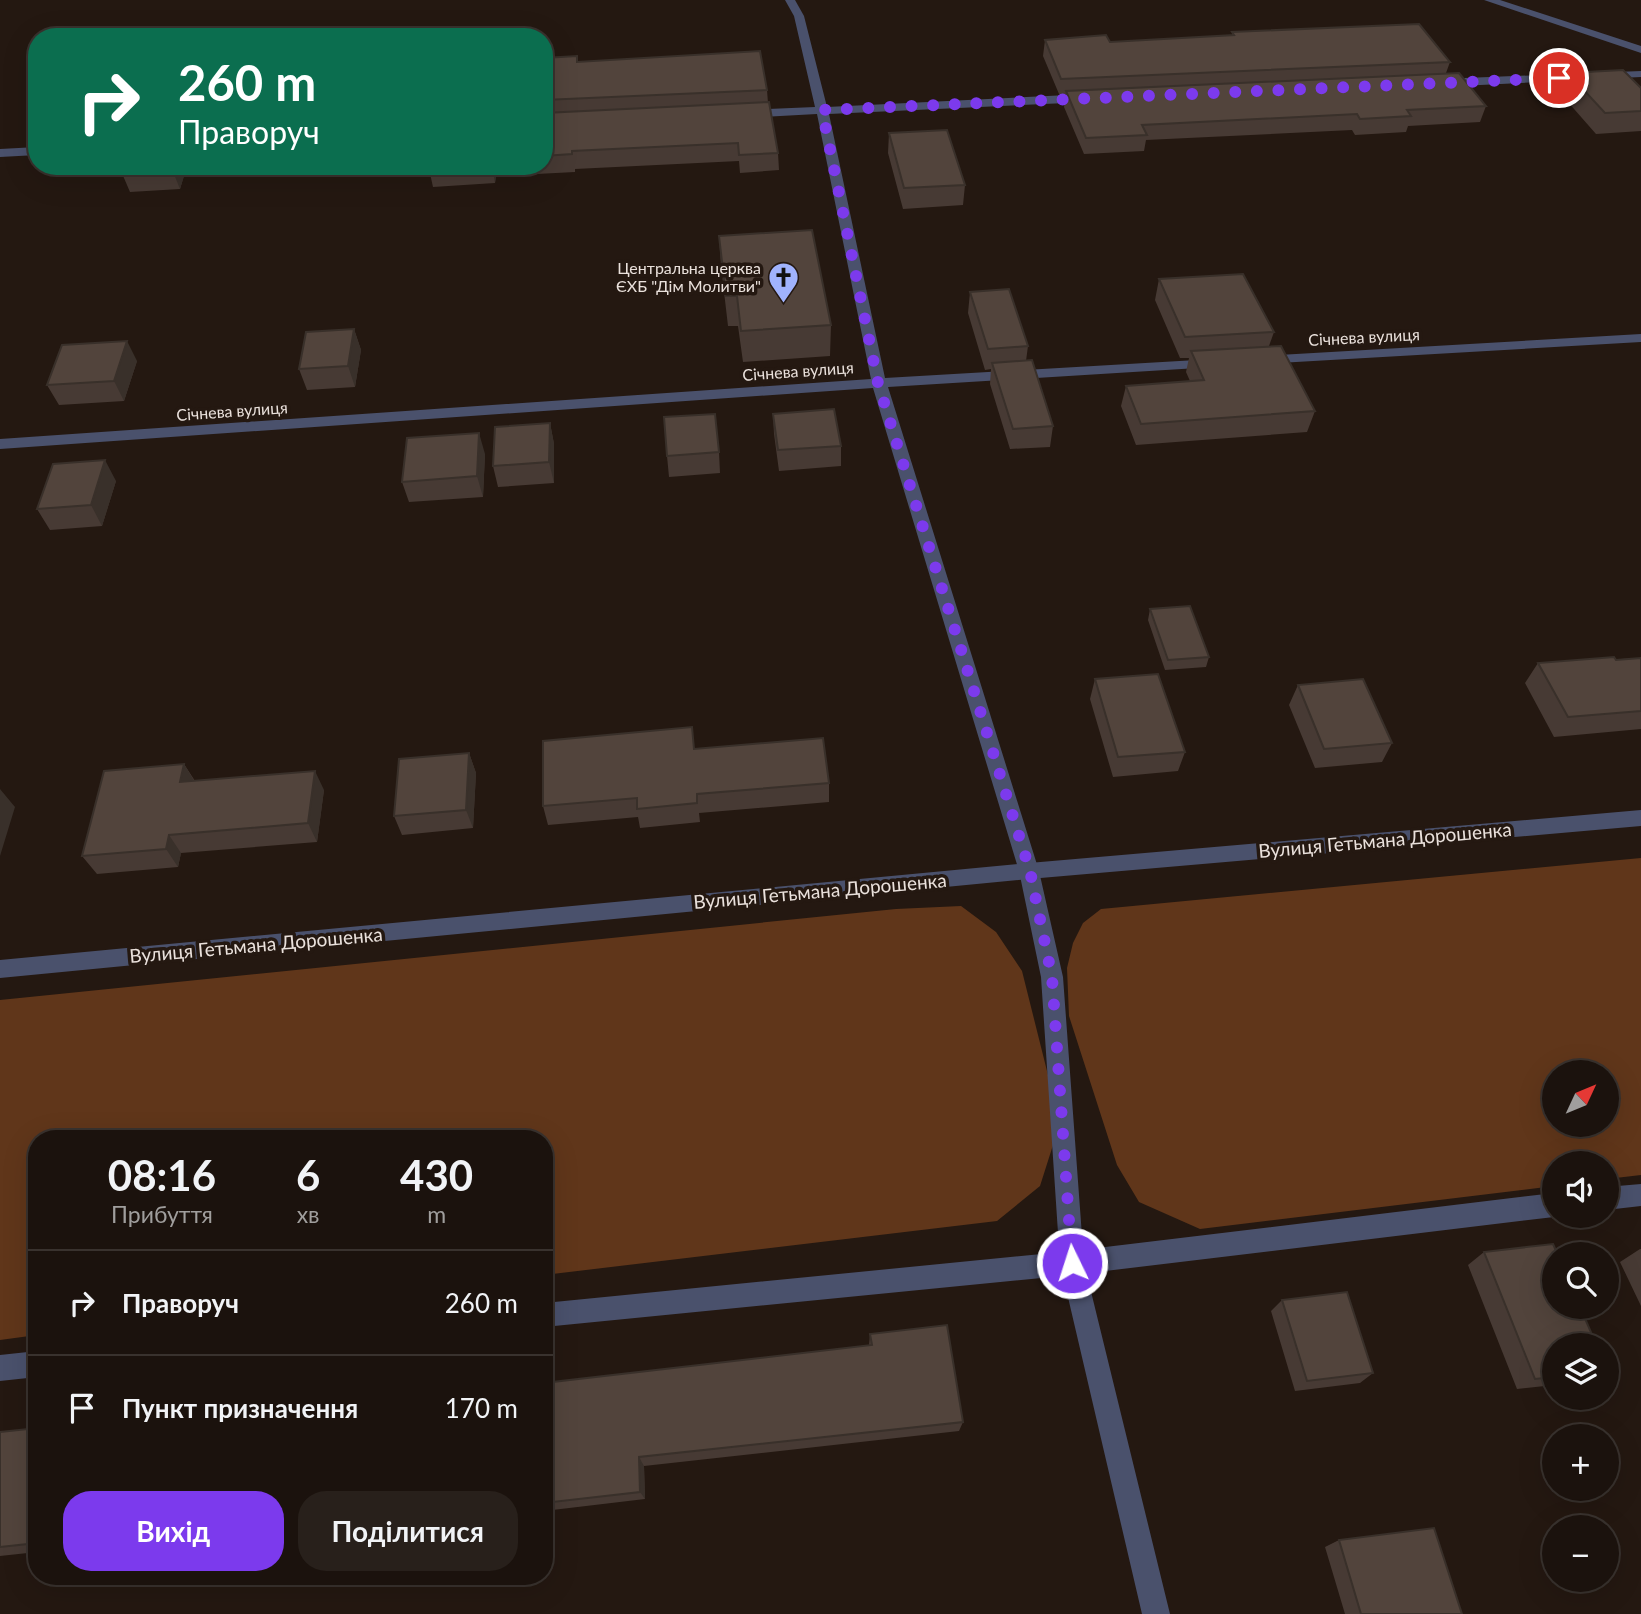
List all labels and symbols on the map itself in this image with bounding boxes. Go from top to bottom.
pin [1529,48,1589,108]
place label: Центральна церква ЄХБ "Дім Молитви" [616,258,761,295]
church icon: Центральна церква ЄХБ "Дім Молитви" [767,260,801,304]
street label: Січнева вулиця [1308,324,1420,349]
street label: Січнева вулиця [742,357,854,384]
street label: Січнева вулиця [176,397,288,424]
street label: Вулиця Гетьмана Дорошенка [1257,817,1513,862]
street label: Вулиця Гетьмана Дорошенка [692,868,948,913]
street label: Вулиця Гетьмана Дорошенка [128,922,384,967]
north arrow [1542,1060,1619,1138]
position arrow [1035,1226,1109,1300]

